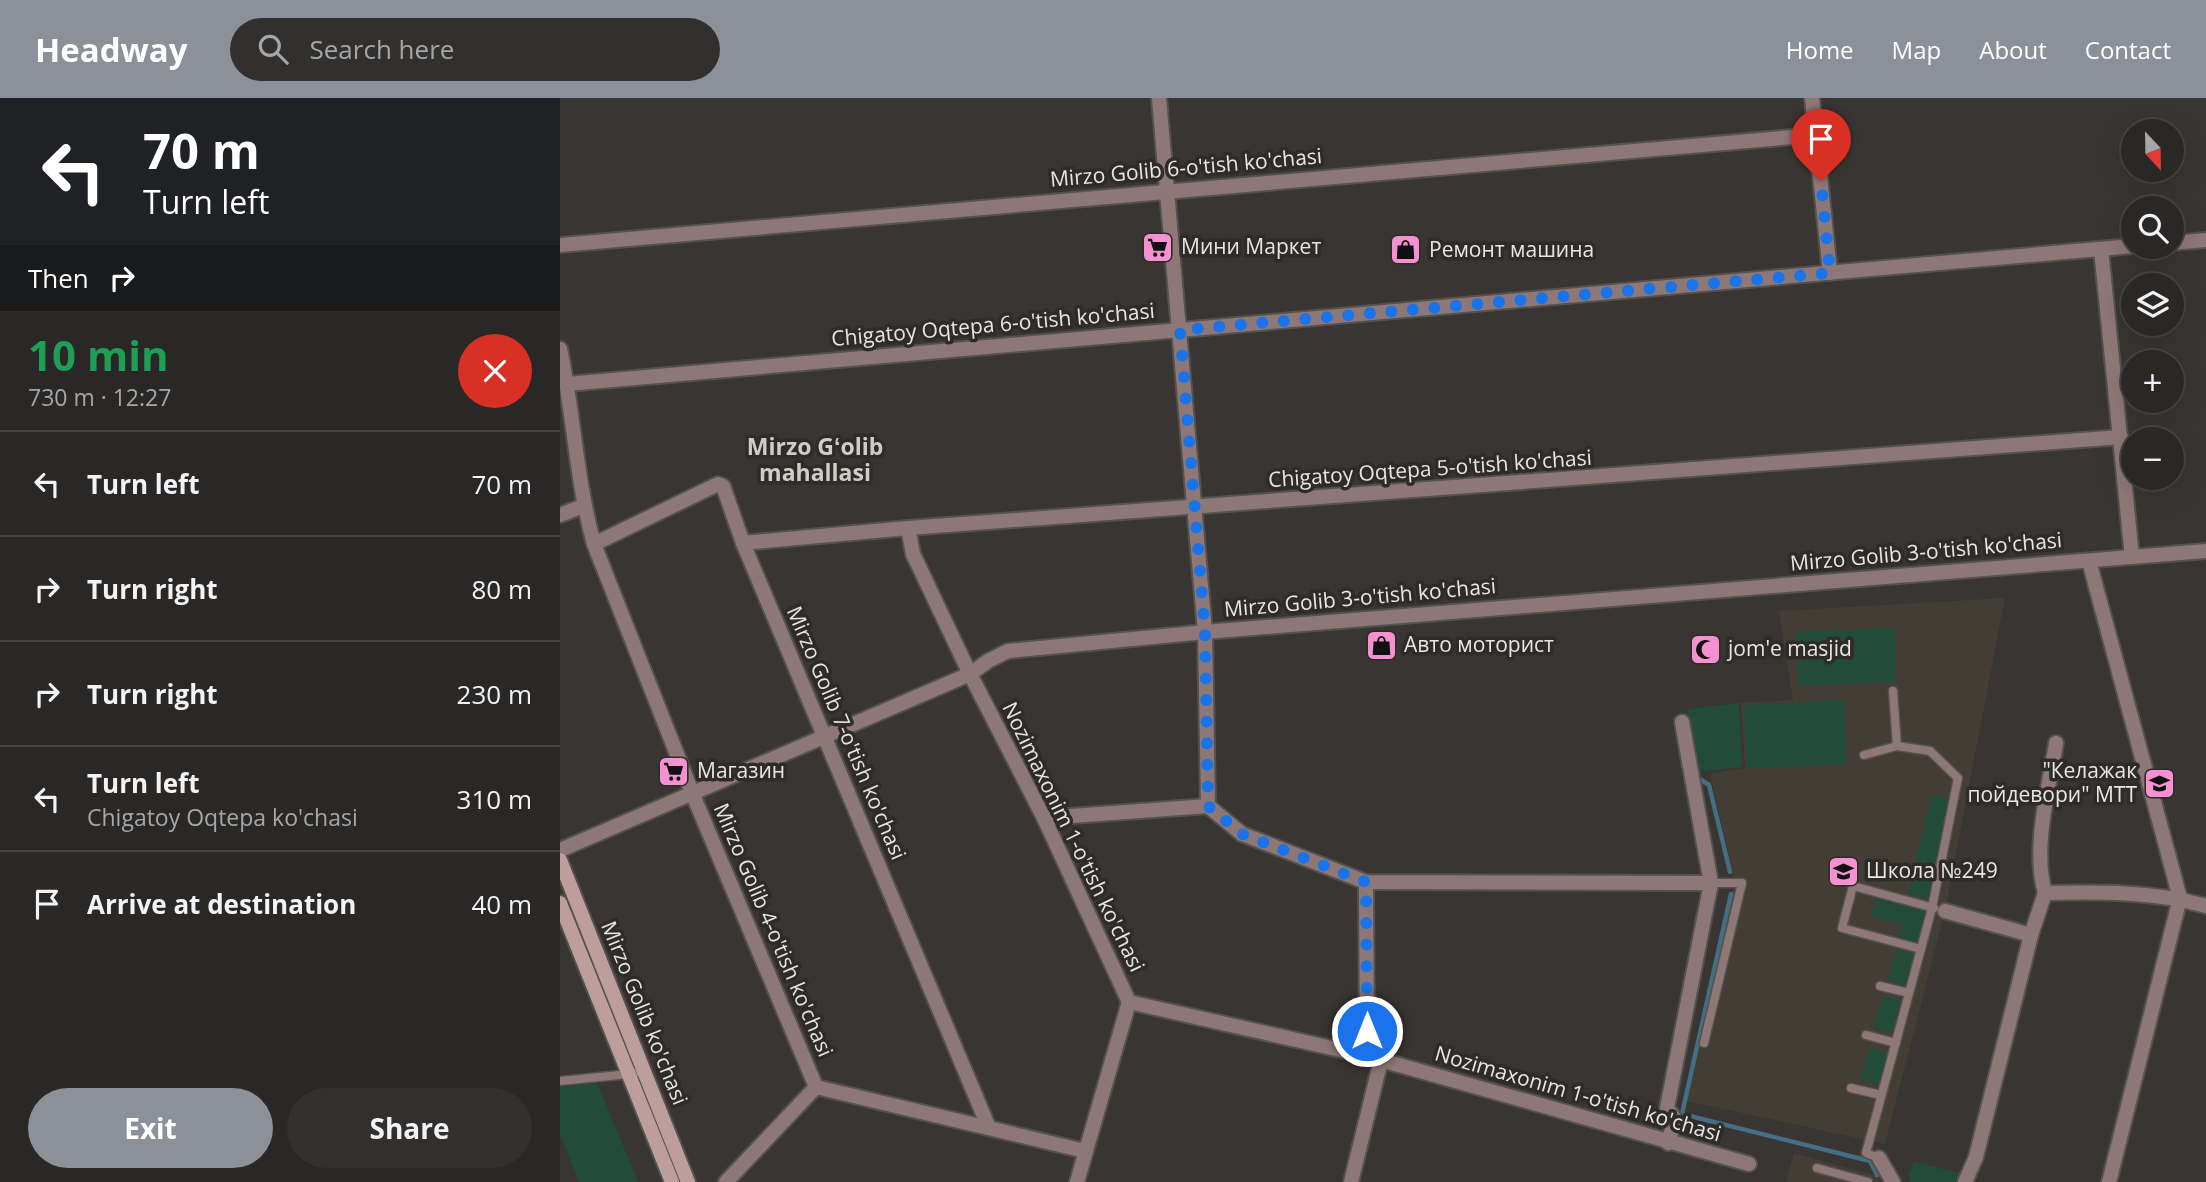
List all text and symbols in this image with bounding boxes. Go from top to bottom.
search box [230,18,720,81]
text: Headway [35,27,188,72]
icon: search [254,30,292,68]
text: Search here [310,31,454,67]
text: Home [1786,33,1854,66]
text: Map [1892,33,1941,66]
text: About [1979,33,2047,66]
text: Contact [2085,33,2171,66]
pin [1791,109,1851,181]
text: 70 m [143,117,260,183]
north arrow [2121,119,2184,182]
map controls [2121,119,2184,490]
icon: arrive [1802,120,1840,158]
icon: left [28,126,119,217]
street label: Mirzo Golib 6-o'tish ko'chasi [1049,141,1323,193]
text: Turn left [143,180,269,223]
button: search [2121,196,2184,259]
supermarket icon: Мини Маркет [1141,230,1175,264]
place label: Мини Маркет [1181,232,1321,260]
shop icon: Ремонт машина [1389,233,1423,267]
place label: Ремонт машина [1429,235,1594,263]
icon: right [103,259,141,297]
text: Then [28,260,89,296]
button: layers [2121,273,2184,336]
street label: Chigatoy Oqtepa 6-o'tish ko'chasi [830,296,1156,352]
text: 10 min [28,326,169,383]
button: close [458,334,532,408]
button: + [2121,350,2184,413]
text: 730 m · 12:27 [28,381,171,413]
button: − [2121,427,2184,490]
district label: Mirzo Gʻolib mahallasi [747,430,883,488]
street label: Chigatoy Oqtepa 5-o'tish ko'chasi [1267,443,1593,493]
icon: left [28,465,66,503]
text: Turn left [87,466,199,502]
text: 70 m [471,466,532,502]
street label: Mirzo Golib 3-o'tish ko'chasi [1789,525,2063,577]
icon: right [28,570,66,608]
text: Turn right [87,571,218,607]
text: 80 m [471,571,532,607]
street label: Mirzo Golib 3-o'tish ko'chasi [1223,571,1497,623]
street label: Mirzo Golib 7-o'tish ko'chasi [781,602,913,864]
shop icon: Авто моторист [1364,628,1398,662]
place label: Авто моторист [1404,630,1554,658]
mosque icon: jom'e masjid [1688,632,1722,666]
place label: jom'e masjid [1726,634,1852,662]
icon: right [28,675,66,713]
text: Turn right [87,676,218,712]
text: 230 m [457,676,532,712]
street label: Nozimaxonim 1-o'tish ko'chasi [996,697,1152,976]
supermarket icon: Магазин [657,754,691,788]
place label: Магазин [697,756,785,784]
place label: "Келажак пойдевори" МТТ [1967,756,2137,808]
text: Turn left [87,765,199,801]
school or university icon: "Келажак пойдевори" МТТ [2143,766,2177,800]
icon: left [28,780,66,818]
text: 310 m [457,781,532,817]
street label: Mirzo Golib 4-o'tish ko'chasi [708,799,840,1061]
text: Chigatoy Oqtepa ko'chasi [87,801,358,833]
school or university icon: Школа №249 [1826,854,1860,888]
place label: Школа №249 [1866,856,1998,884]
icon: arrive [28,885,66,923]
text: Arrive at destination [87,886,356,922]
text: 40 m [471,886,532,922]
street label: Mirzo Golib ko'chasi [595,917,695,1109]
position arrow [1330,994,1404,1068]
street label: Nozimaxonim 1-o'tish ko'chasi [1432,1039,1725,1147]
button: Exit [28,1088,273,1168]
button: Share [287,1088,532,1168]

